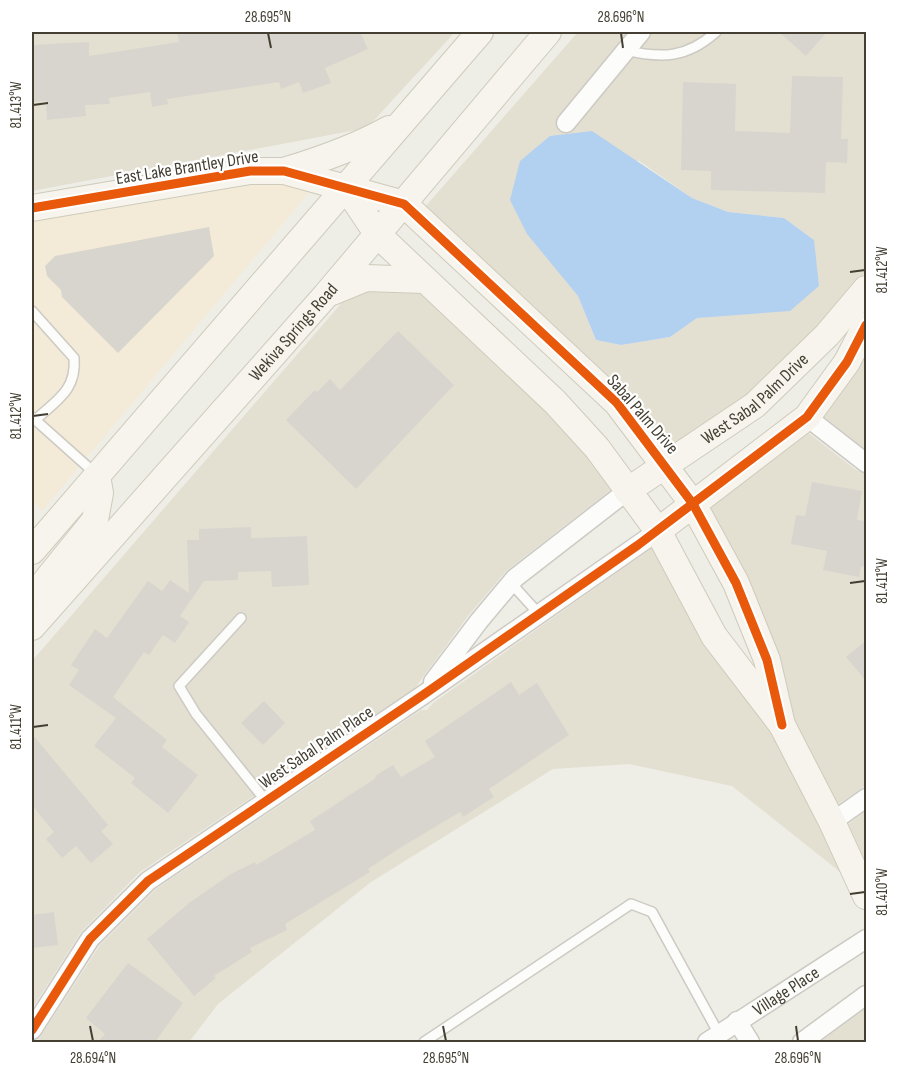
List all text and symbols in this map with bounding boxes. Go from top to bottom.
text: 28.695°N [245,8,291,27]
text: 28.696°N [598,8,644,27]
text: 81.413°W [7,81,26,129]
street label: East Lake Brantley Drive [114,146,260,189]
text: 81.412°W [873,246,892,294]
street label: Wekiva Springs Road [245,279,342,386]
street label: West Sabal Palm Drive [698,349,813,449]
street label: Sabal Palm Drive [602,370,683,458]
text: 81.412°W [7,392,26,440]
text: 81.411°W [873,558,892,604]
street label: West Sabal Palm Place [255,702,377,793]
text: 81.411°W [7,704,26,750]
text: 81.410°W [873,868,892,916]
street label: Village Place [749,962,823,1020]
text: 28.694°N [70,1049,116,1068]
text: 28.695°N [423,1049,469,1068]
text: 28.696°N [775,1049,821,1068]

